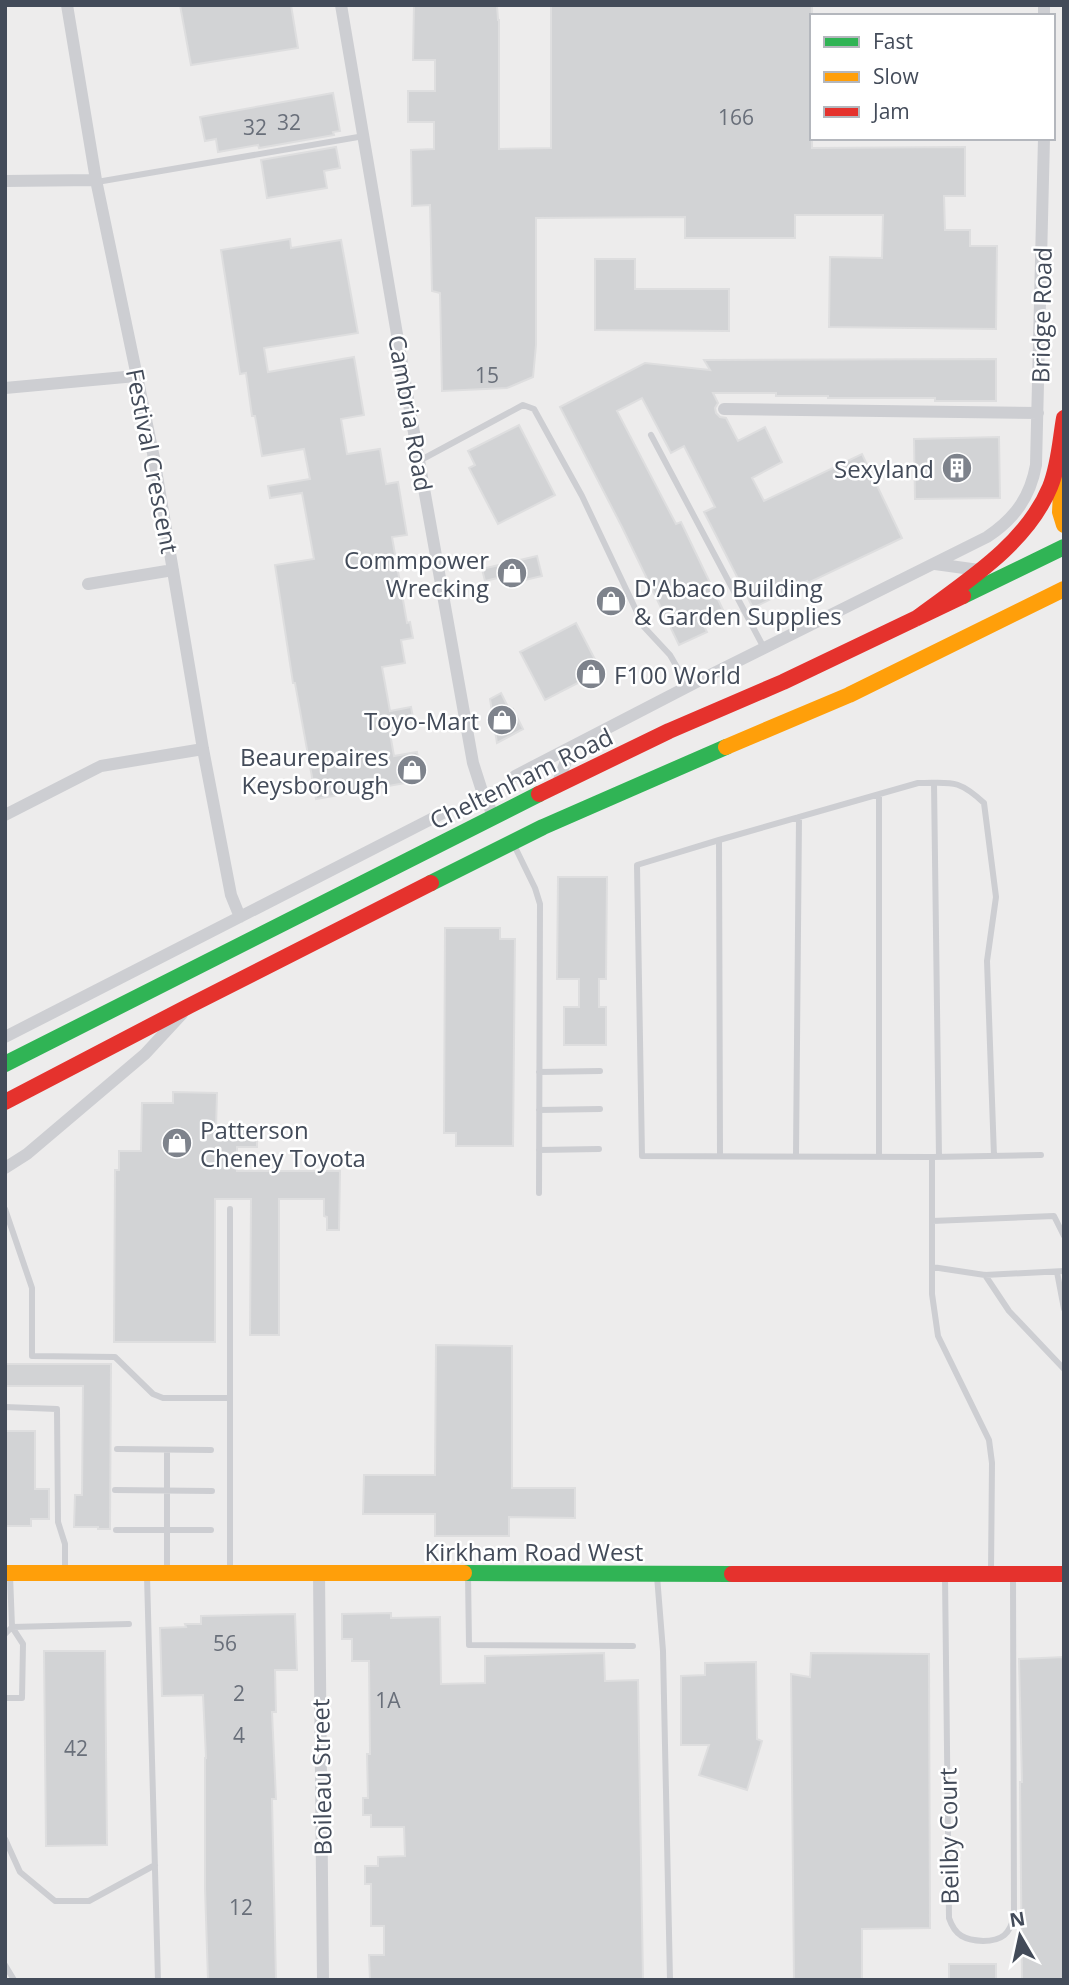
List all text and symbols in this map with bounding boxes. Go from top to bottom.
legend [810,14,1055,140]
text: Fast [873,27,913,55]
text: Slow [873,62,919,90]
text: Jam [871,97,910,125]
house number: 166 [718,103,754,131]
house number: 32 [277,108,301,136]
house number: 32 [243,113,267,141]
street label: Bridge Road [1023,247,1059,383]
street label: Cambria Road [381,332,441,494]
house number: 15 [475,361,499,389]
street label: Festival Crescent [119,366,187,556]
building icon: Sexyland [940,451,974,485]
place label: Sexyland [834,452,934,485]
place label: Commpower Wrecking [344,543,489,604]
shop icon: Commpower Wrecking [495,556,529,590]
place label: D'Abaco Building & Garden Supplies [634,571,842,632]
shop icon: D'Abaco Building & Garden Supplies [594,584,628,618]
shop icon: F100 World [574,657,608,691]
place label: F100 World [614,658,741,691]
shop icon: Toyo-Mart [485,703,519,737]
place label: Toyo-Mart [364,704,479,737]
street label: Cheltenham Road [424,719,618,837]
place label: Beaurepaires Keysborough [240,740,389,801]
shop icon: Beaurepaires Keysborough [395,753,429,787]
place label: Patterson Cheney Toyota [200,1113,366,1174]
shop icon: Patterson Cheney Toyota [160,1126,194,1160]
street label: Kirkham Road West [425,1535,643,1568]
house number: 56 [213,1629,237,1657]
house number: 2 [233,1679,245,1707]
house number: 1A [375,1686,401,1714]
street label: Boileau Street [303,1698,339,1856]
house number: 4 [233,1721,245,1749]
house number: 42 [64,1734,88,1762]
street label: Beilby Court [930,1767,966,1905]
house number: 12 [229,1893,253,1921]
north arrow [985,1901,1055,1971]
text: N [1008,1905,1027,1933]

